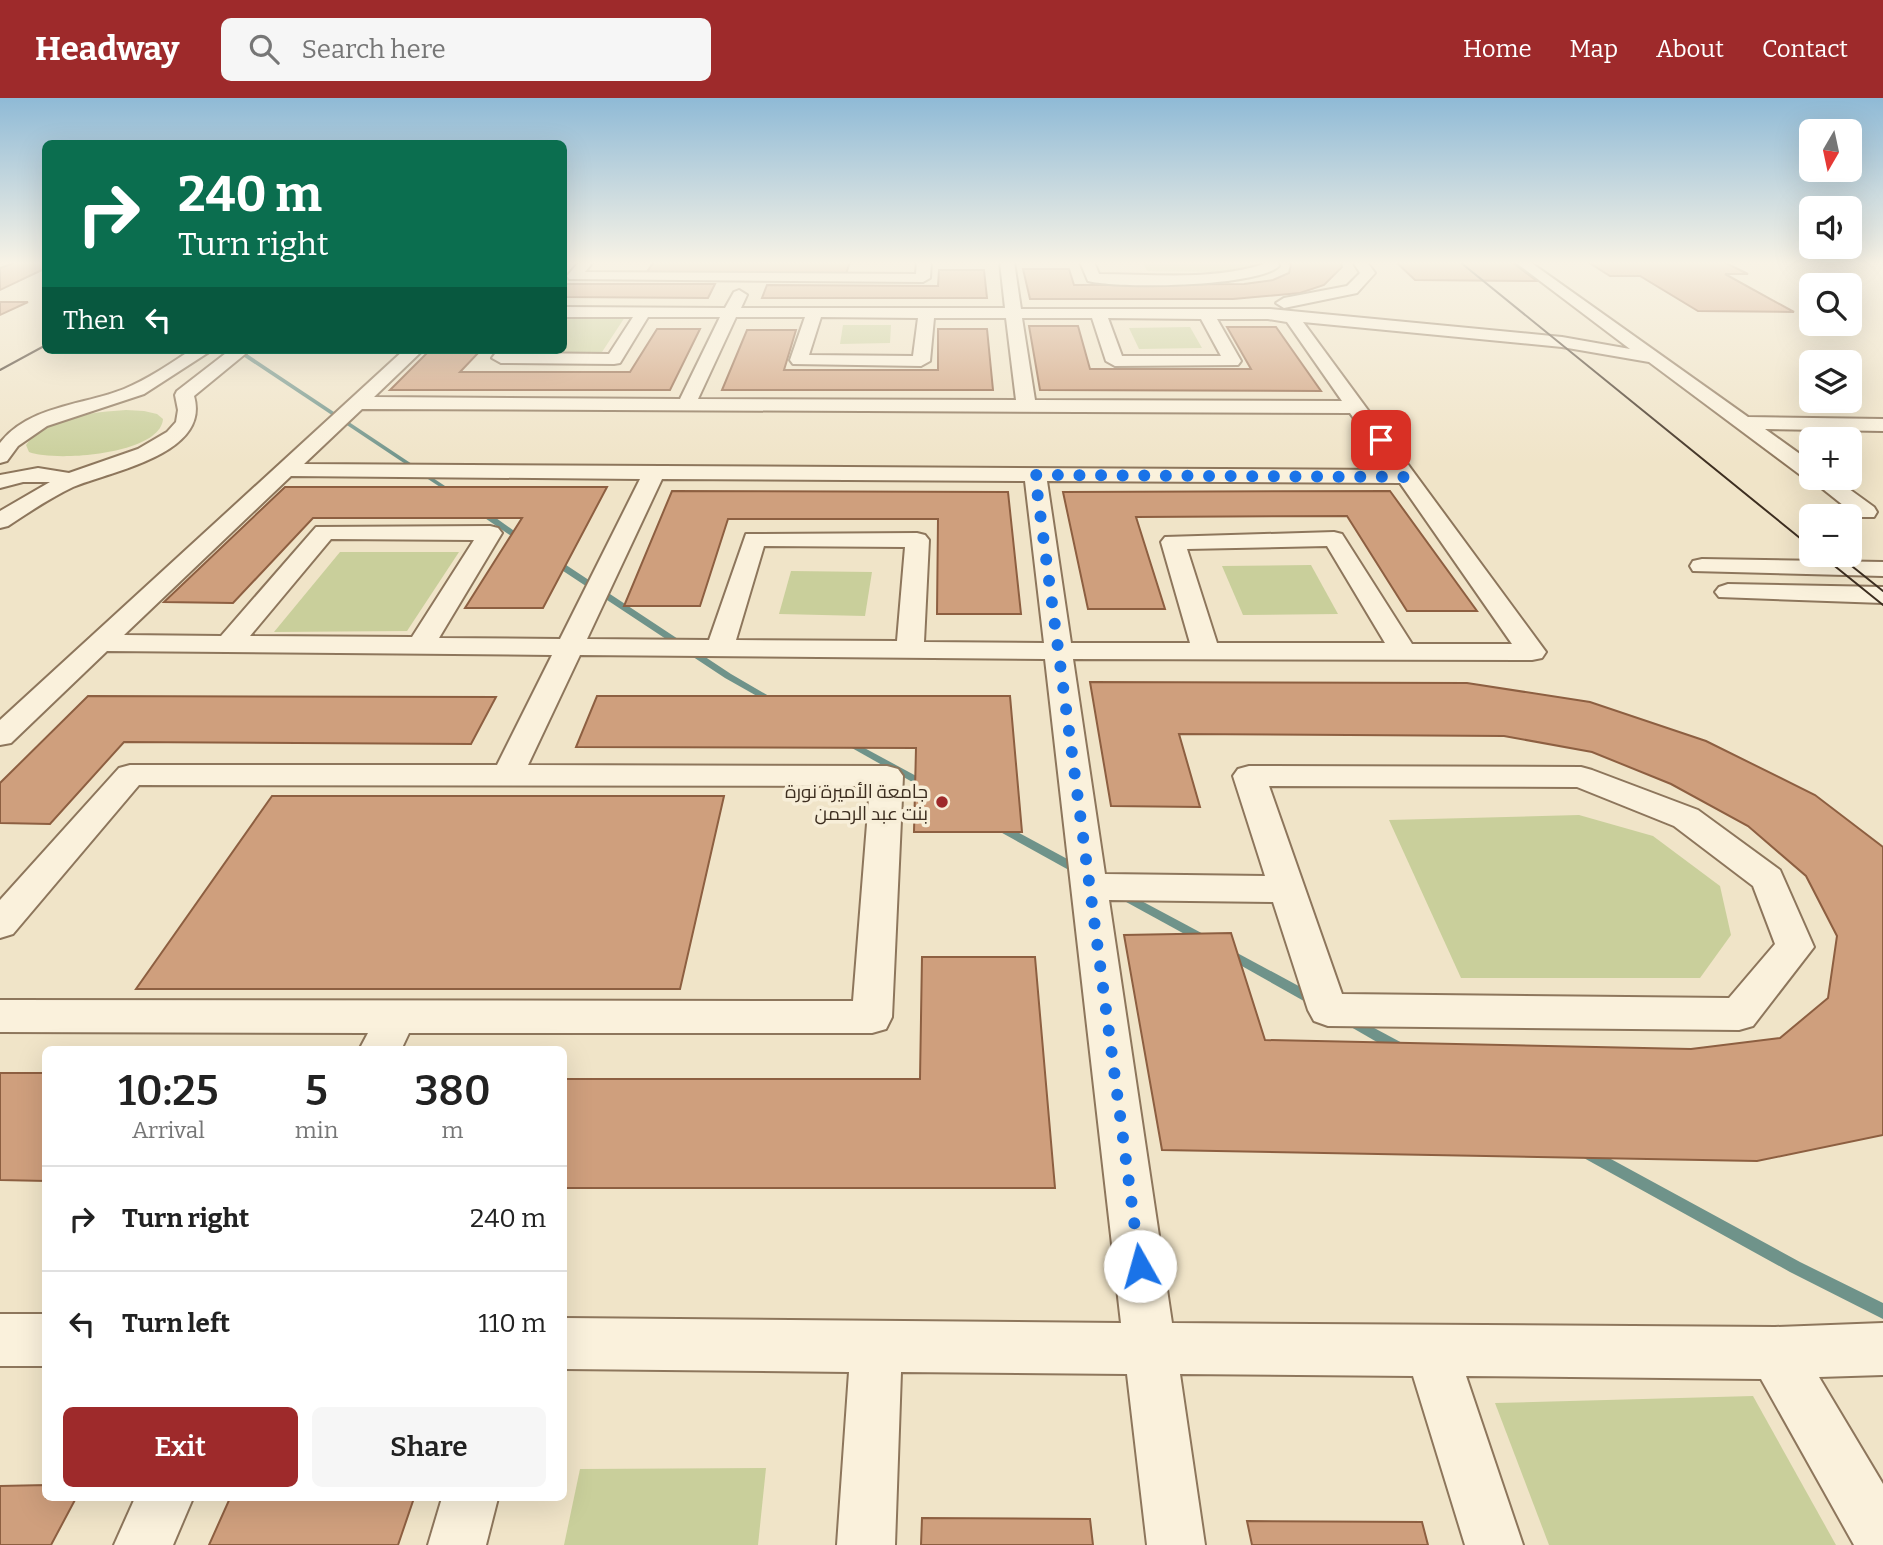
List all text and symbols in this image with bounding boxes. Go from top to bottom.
search box [221,18,711,81]
text: Headway [35,29,179,69]
icon: search [245,30,283,68]
text: Search here [301,34,446,65]
text: Home [1463,35,1532,63]
text: Map [1570,35,1618,63]
text: About [1656,35,1724,63]
text: Contact [1762,35,1848,63]
north arrow [1799,119,1862,182]
map controls [1799,119,1862,567]
text: 240 m [178,165,322,224]
icon: right [63,168,154,259]
button: sound [1799,196,1862,259]
text: Turn right [178,225,329,263]
button: search [1799,273,1862,336]
icon: left [139,301,177,339]
text: Then [63,305,125,336]
button: layers [1799,350,1862,413]
pin [1351,410,1411,470]
icon: arrive [1362,421,1400,459]
button: + [1799,427,1862,490]
button: − [1799,504,1862,567]
place label: جامعة الأميرة نورة بنت عبد الرحمن [785,780,928,825]
marker: جامعة الأميرة نورة بنت عبد الرحمن [934,794,950,810]
text: 10:25 [118,1066,219,1116]
text: 5 [305,1066,328,1116]
text: 380 [415,1066,491,1116]
text: Arrival [132,1116,205,1144]
text: min [295,1116,338,1144]
text: m [442,1116,464,1144]
icon: right [63,1200,101,1238]
text: Turn right [122,1203,249,1234]
text: 240 m [470,1203,546,1234]
position arrow [1103,1229,1177,1303]
icon: left [63,1305,101,1343]
text: Turn left [122,1308,230,1339]
text: 110 m [478,1308,546,1339]
button: Exit [63,1407,298,1487]
button: Share [312,1407,546,1487]

